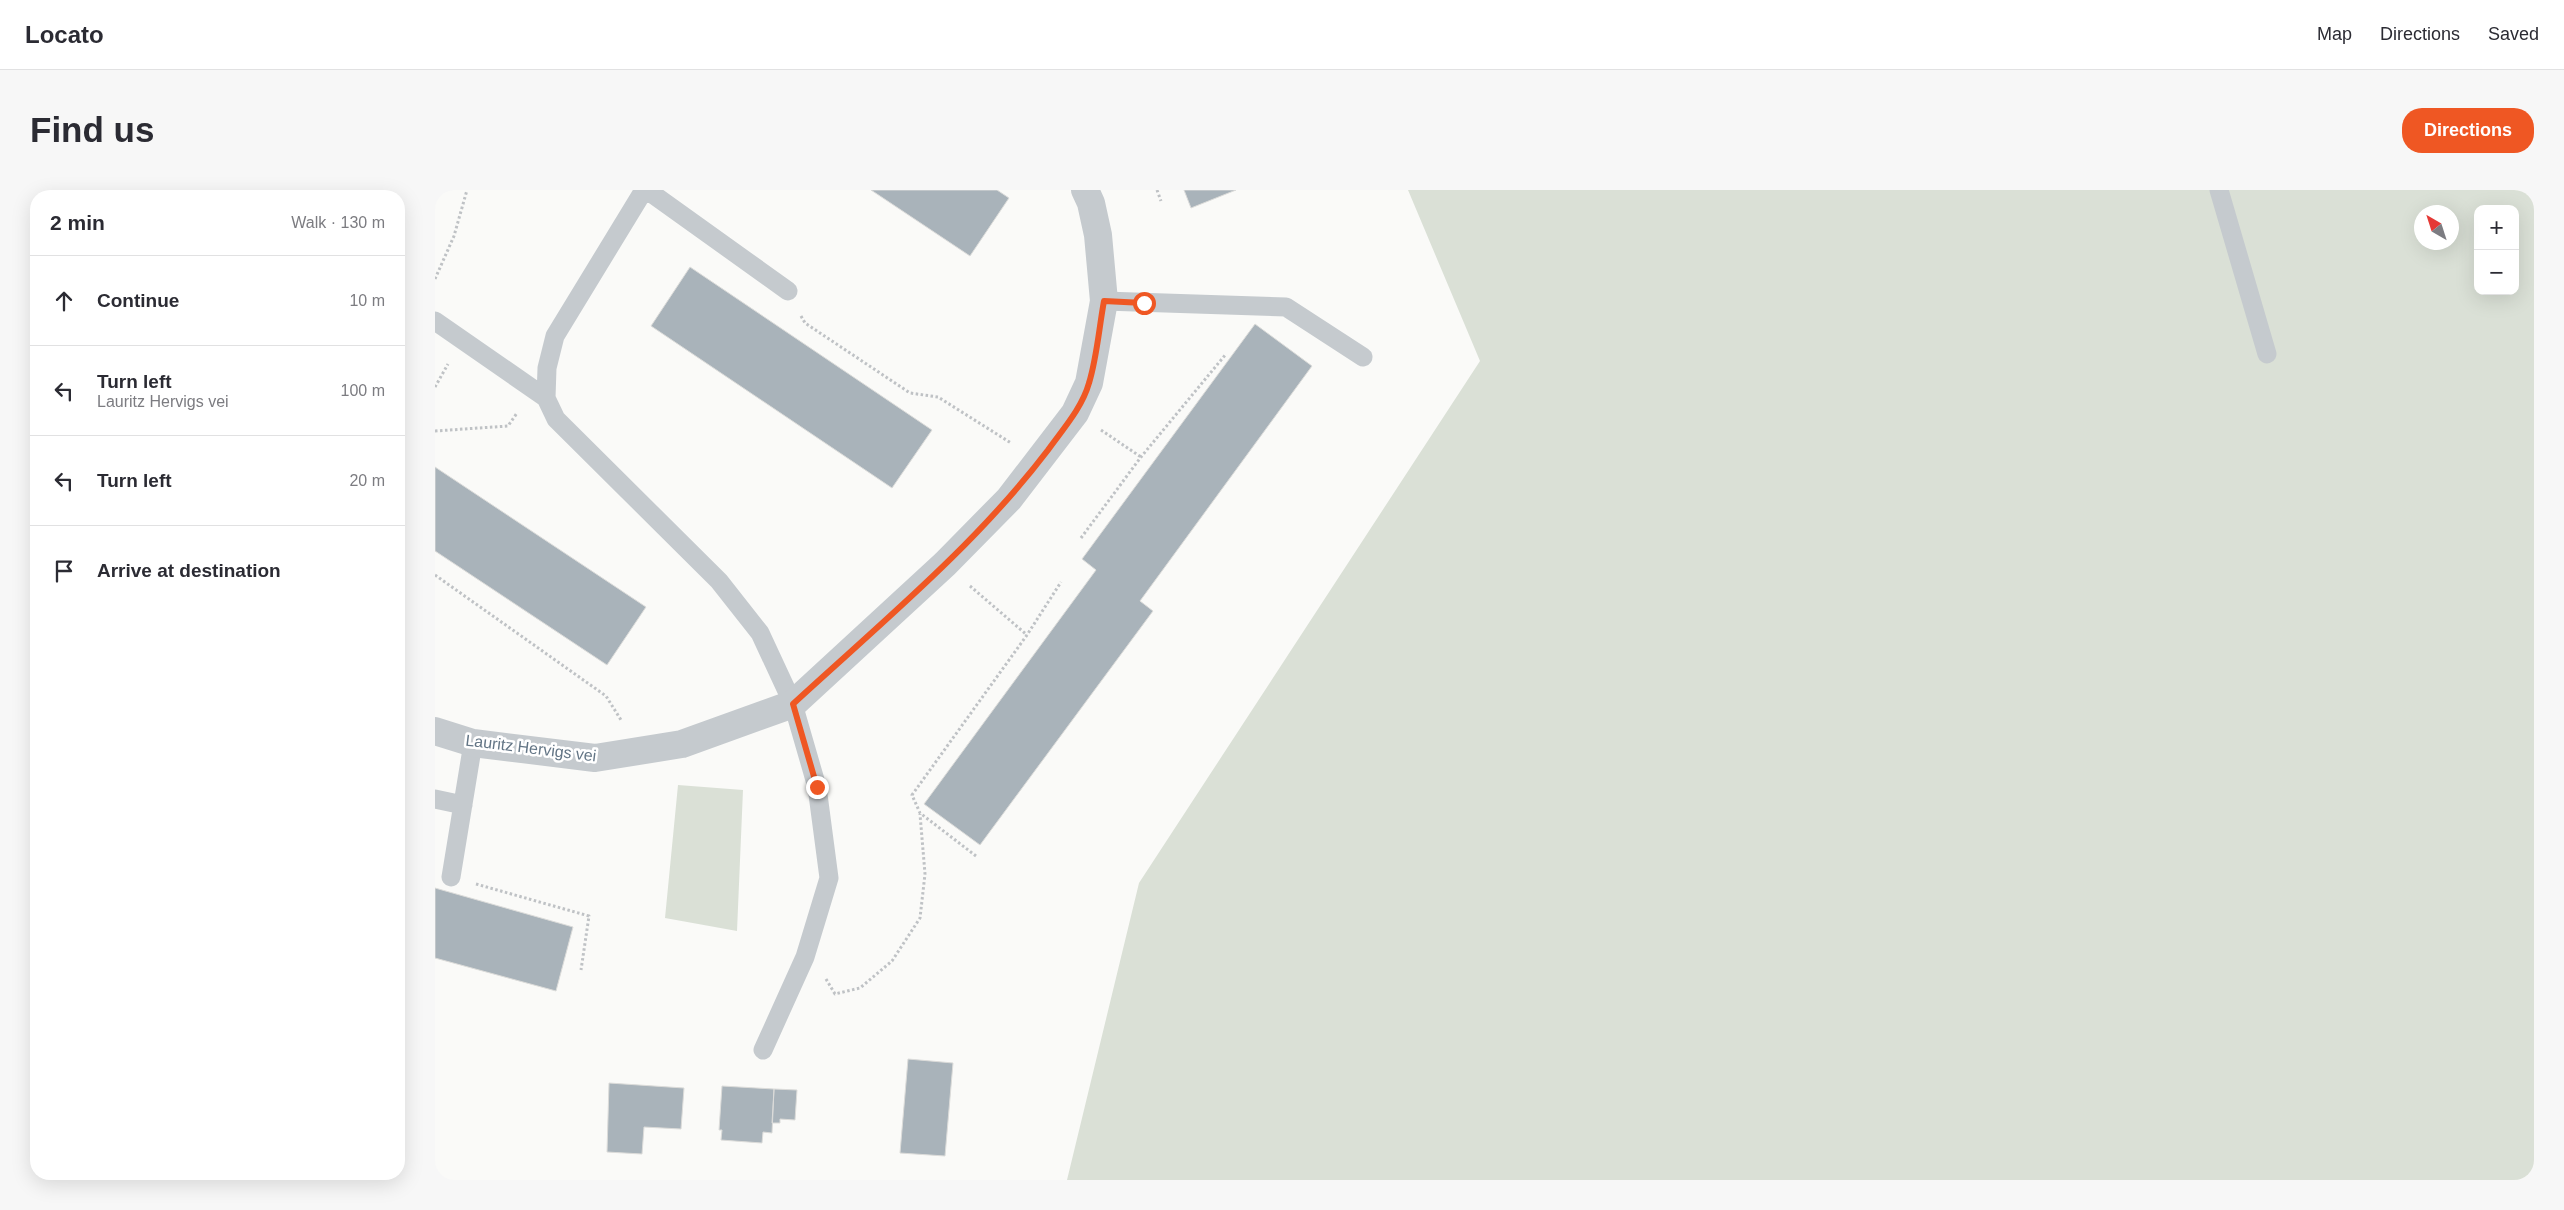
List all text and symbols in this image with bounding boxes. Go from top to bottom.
text: Locato [25,21,104,48]
text: Map [2317,24,2352,44]
text: Directions [2380,24,2460,44]
text: Saved [2488,24,2539,44]
button: Directions [2402,108,2534,153]
text: Find us [30,110,154,149]
north arrow [2414,205,2459,250]
map controls [2474,205,2519,295]
button: + [2474,205,2519,250]
text: 2 min [50,211,105,234]
text: Walk · 130 m [291,214,385,231]
button: − [2474,250,2519,295]
icon: ahead [50,287,78,315]
text: Continue [97,290,179,311]
text: 10 m [349,292,385,309]
route start [1133,292,1156,315]
text: Turn left [97,371,172,392]
icon: left [50,377,78,405]
text: 100 m [341,382,385,399]
text: Lauritz Hervigs vei [97,393,229,410]
icon: left [50,467,78,495]
text: Turn left [97,470,172,491]
text: 20 m [349,472,385,489]
icon: arrive [50,557,78,585]
text: Arrive at destination [97,560,281,581]
street label: Lauritz Hervigs vei [465,732,597,764]
route end [806,776,829,799]

